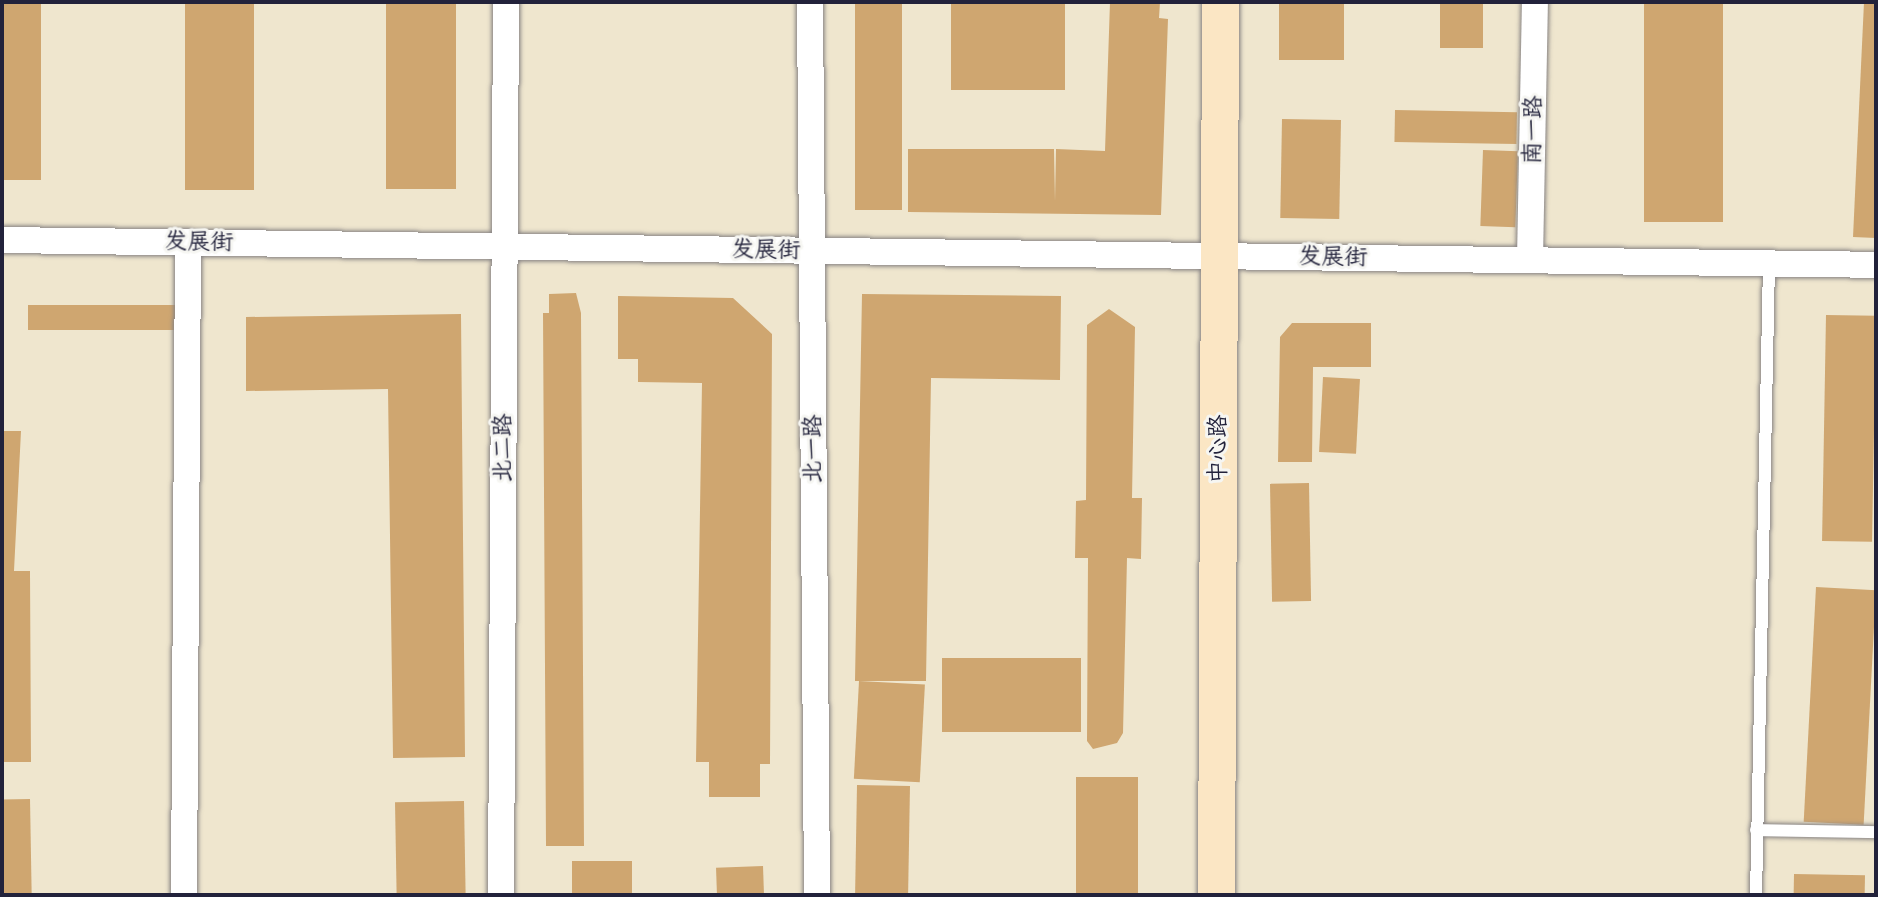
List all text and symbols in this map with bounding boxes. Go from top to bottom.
street label: 南一路 [1519,95,1547,165]
street label: 发展街 [164,228,234,256]
street label: 发展街 [731,236,801,264]
street label: 发展街 [1298,243,1368,271]
street label: 北二路 [489,414,517,482]
street label: 北一路 [799,415,827,483]
street label: 中心路 [1204,415,1232,483]

